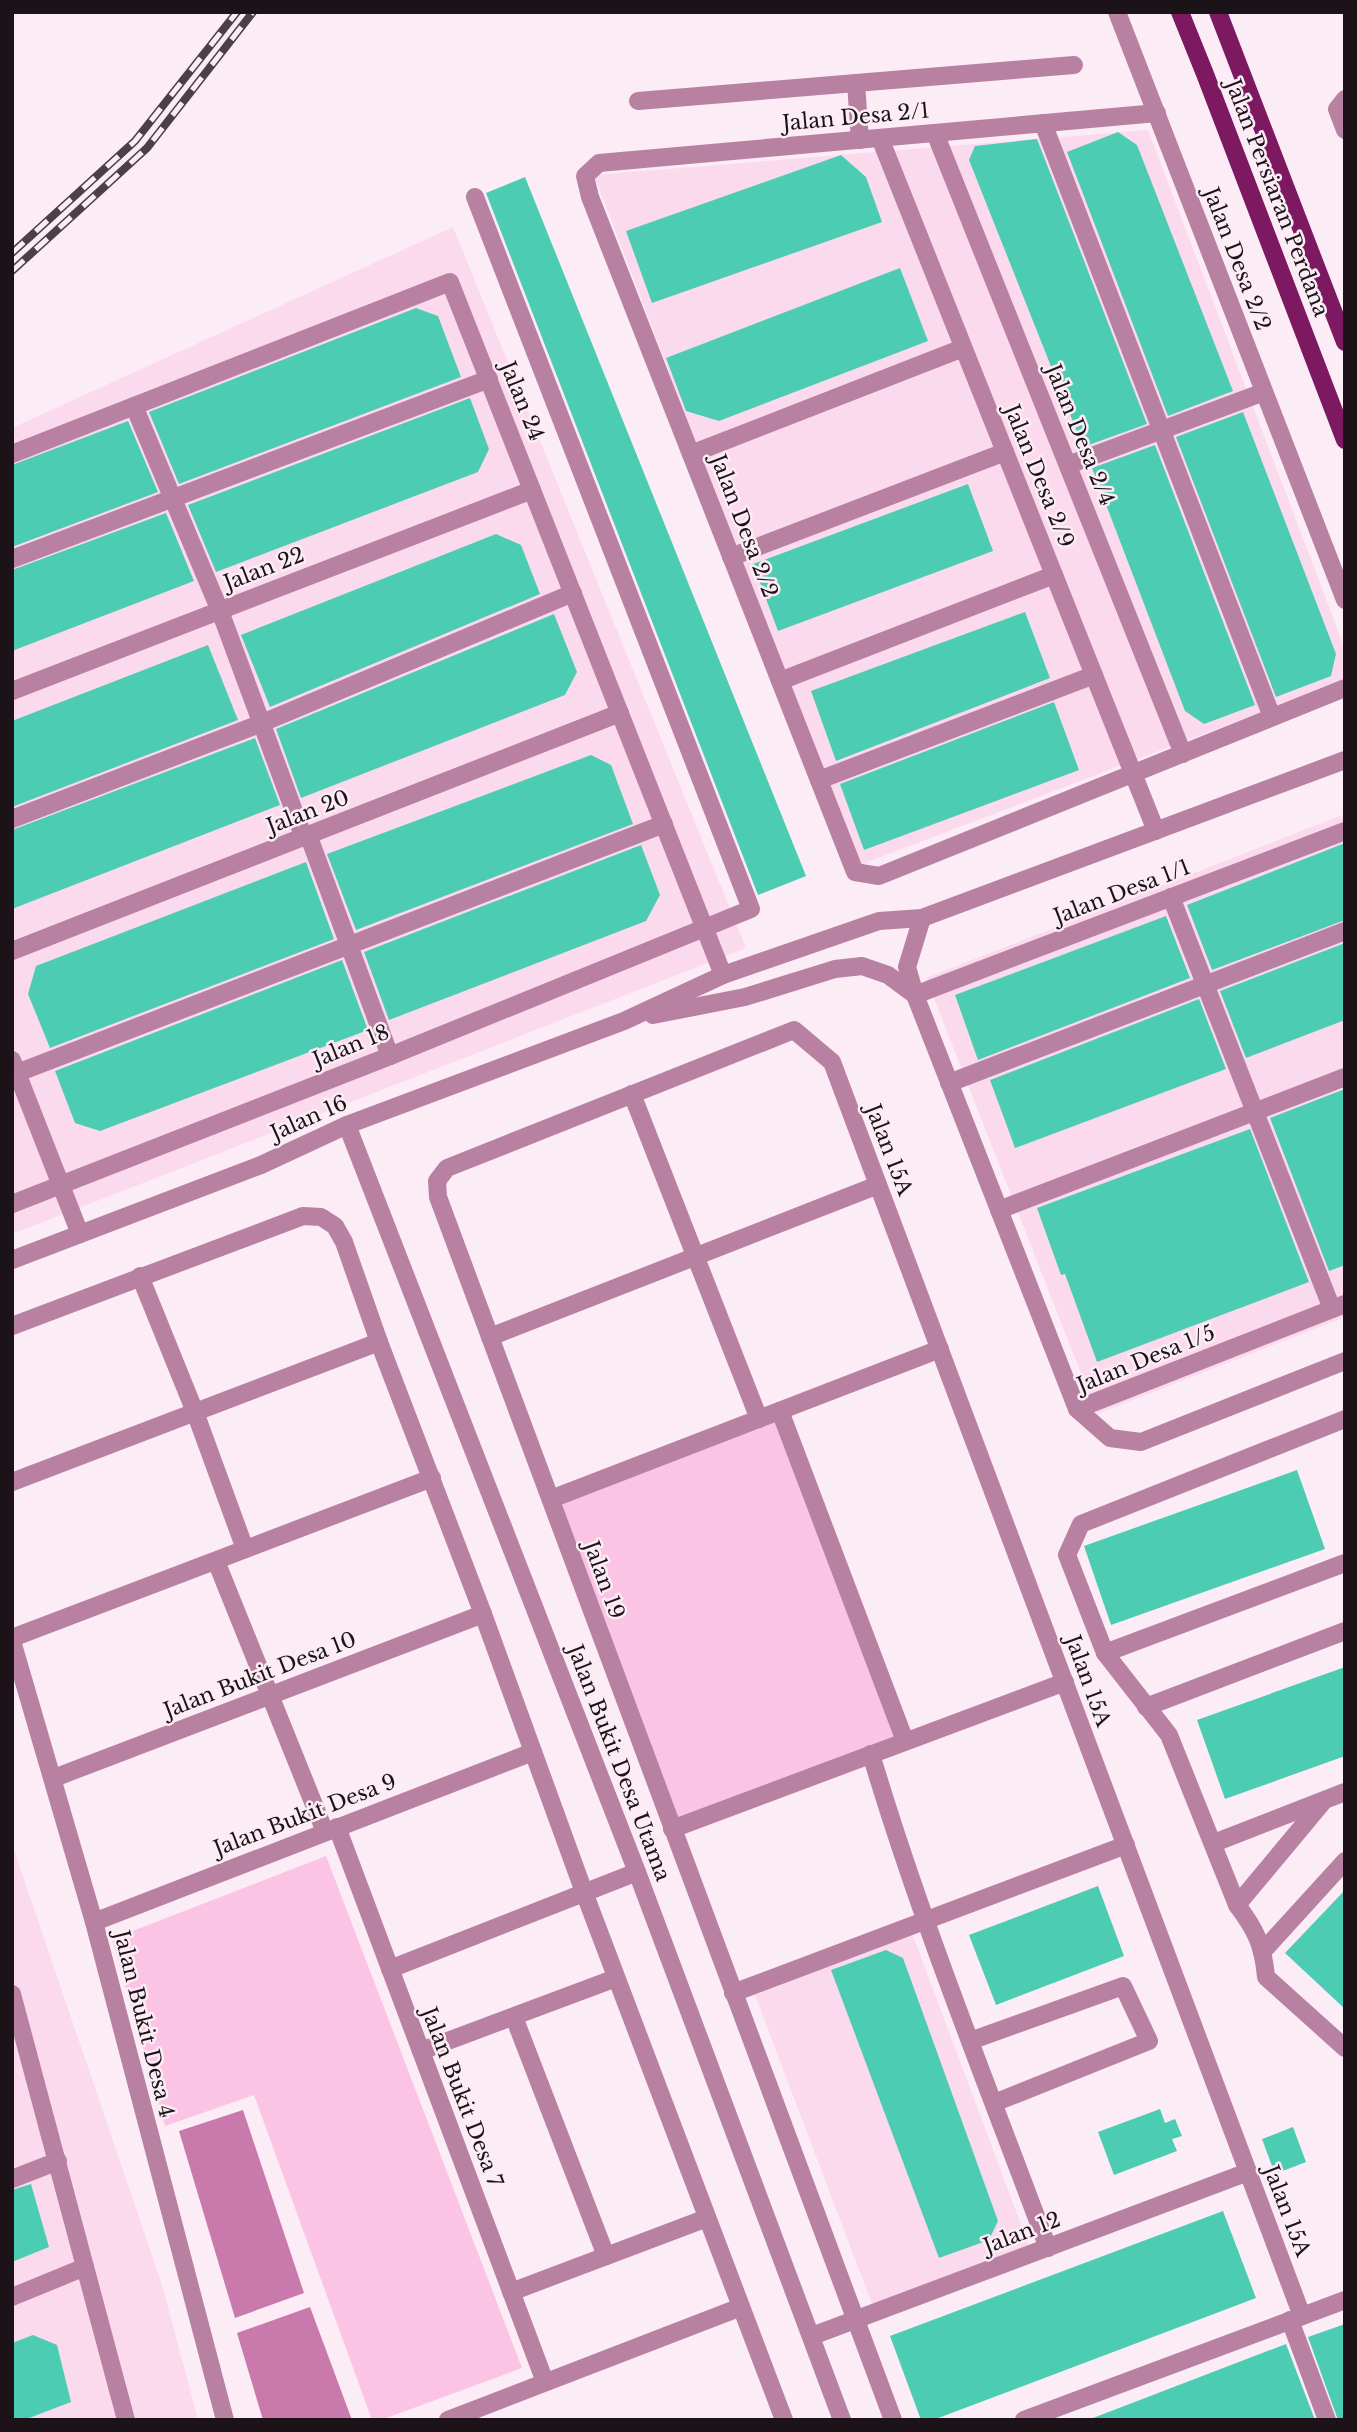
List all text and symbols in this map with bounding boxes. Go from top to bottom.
street label: Jalan Persiaran Perdana [1219,73,1334,321]
street label: Jalan Desa 2/1 [778,98,931,137]
street label: Jalan Desa 2/2 [1197,181,1276,334]
street label: Jalan 24 [493,355,550,445]
street label: Jalan Desa 2/4 [1039,358,1120,510]
street label: Jalan Desa 2/9 [997,398,1079,551]
street label: Jalan Desa 2/2 [704,448,783,601]
street label: Jalan 22 [217,542,308,597]
street label: Jalan 20 [260,784,353,841]
street label: Jalan Desa 1/1 [1047,854,1194,931]
street label: Jalan 18 [306,1019,393,1074]
street label: Jalan 16 [264,1090,351,1148]
street label: Jalan 15A [859,1098,919,1200]
street label: Jalan Desa 1/5 [1070,1320,1219,1400]
street label: Jalan 19 [577,1535,630,1623]
street label: Jalan Bukit Desa 10 [157,1626,360,1725]
street label: Jalan 15A [1058,1629,1117,1731]
street label: Jalan Bukit Desa Utama [561,1638,676,1885]
street label: Jalan Bukit Desa 9 [207,1768,400,1863]
street label: Jalan Bukit Desa 4 [107,1925,180,2120]
street label: Jalan Bukit Desa 7 [415,2001,508,2191]
street label: Jalan 15A [1257,2159,1317,2261]
street label: Jalan 12 [977,2206,1064,2261]

